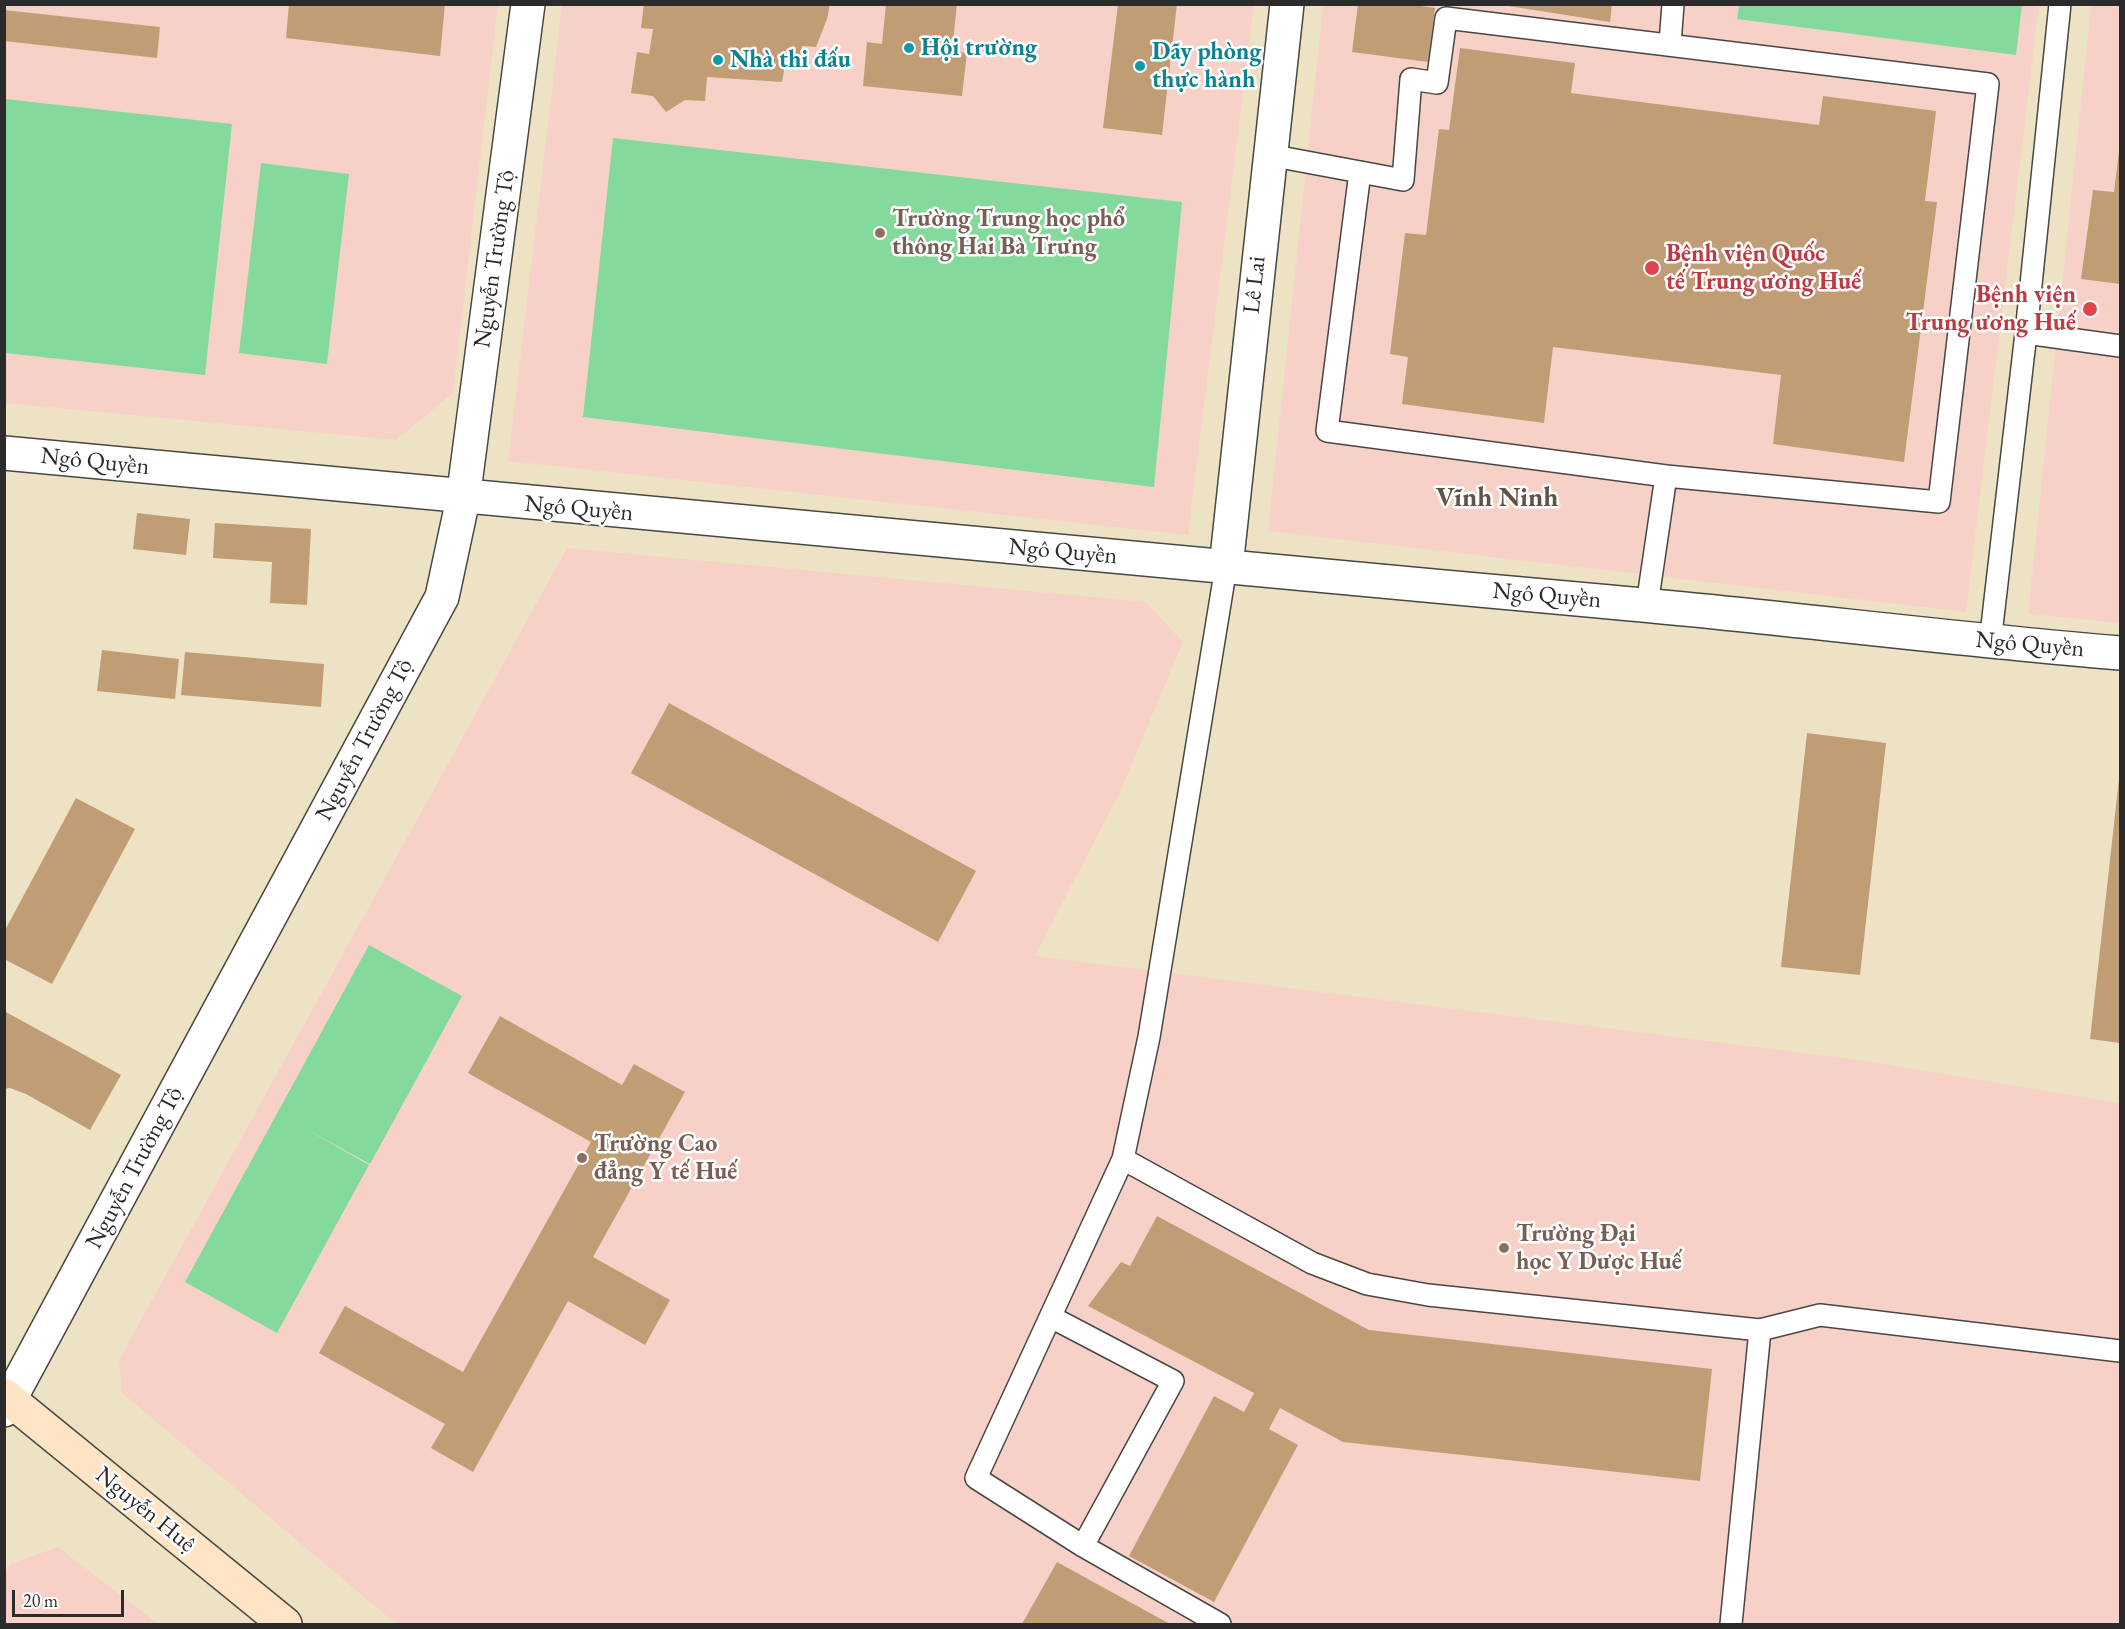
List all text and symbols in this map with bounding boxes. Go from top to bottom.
place label: Hội trường [921,34,1037,62]
place label: Dãy phòng thực hành [1152,38,1261,94]
marker: Hội trường [902,41,916,55]
place label: Nhà thi đấu [730,46,851,74]
marker: Nhà thi đấu [711,53,725,67]
marker: Dãy phòng thực hành [1133,59,1147,73]
street label: Nguyễn Trường Tộ [468,168,522,350]
place label: Trường Trung học phổ thông Hai Bà Trưng [892,205,1125,261]
marker: Trường Trung học phổ thông Hai Bà Trưng [873,226,887,240]
place label: Bệnh viện Quốc tế Trung ương Huế [1666,240,1861,296]
street label: Lê Lai [1238,255,1272,315]
marker: Bệnh viện Quốc tế Trung ương Huế [1643,259,1661,277]
place label: Bệnh viện Trung ương Huế [1906,281,2076,337]
marker: Bệnh viện Trung ương Huế [2081,300,2099,318]
street label: Ngô Quyền [39,442,151,482]
district label: Vĩnh Ninh [1436,483,1558,515]
street label: Ngô Quyền [523,490,635,528]
street label: Ngô Quyền [1007,533,1119,571]
street label: Ngô Quyền [1491,577,1603,615]
street label: Ngô Quyền [1974,626,2086,664]
street label: Nguyễn Trường Tộ [310,654,420,826]
street label: Nguyễn Trường Tộ [80,1082,190,1254]
place label: Trường Cao đẳng Y tế Huế [594,1130,737,1186]
marker: Trường Cao đẳng Y tế Huế [575,1151,589,1165]
place label: Trường Đại học Y Dược Huế [1516,1220,1682,1276]
marker: Trường Đại học Y Dược Huế [1497,1241,1511,1255]
street label: Nguyễn Huệ [89,1461,201,1559]
scale bar [15,1578,128,1616]
text: 20 m [23,1589,58,1612]

